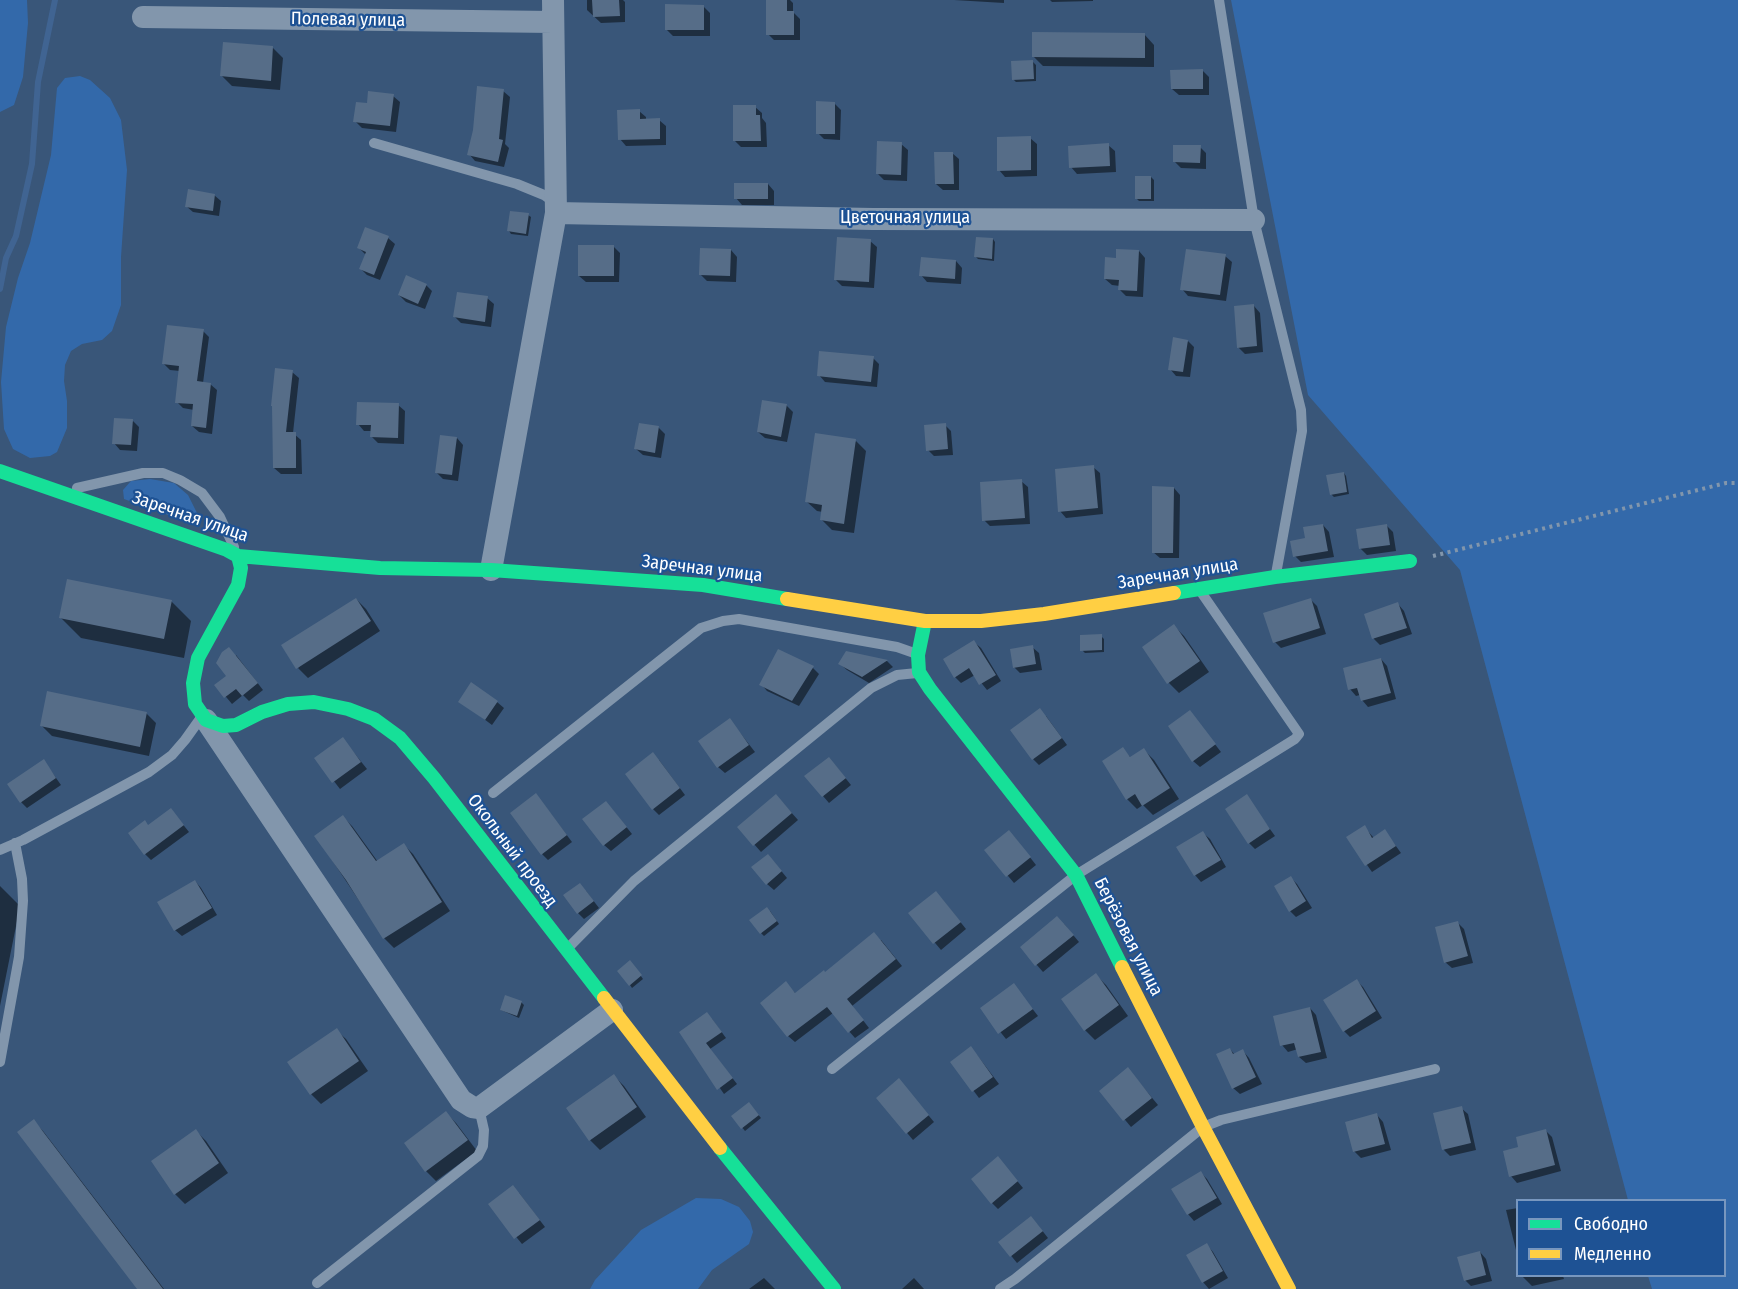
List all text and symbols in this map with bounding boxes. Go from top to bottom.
street label: Полевая улица [291,8,405,32]
street label: Цветочная улица [840,207,970,229]
street label: Заречная улица [129,487,251,547]
street label: Заречная улица [640,551,764,587]
street label: Заречная улица [1116,554,1240,594]
street label: Окольный проезд [462,790,562,912]
street label: Берёзовая улица [1089,874,1167,1000]
legend [1516,1199,1726,1277]
text: Свободно [1574,1213,1648,1235]
text: Медленно [1574,1243,1652,1265]

